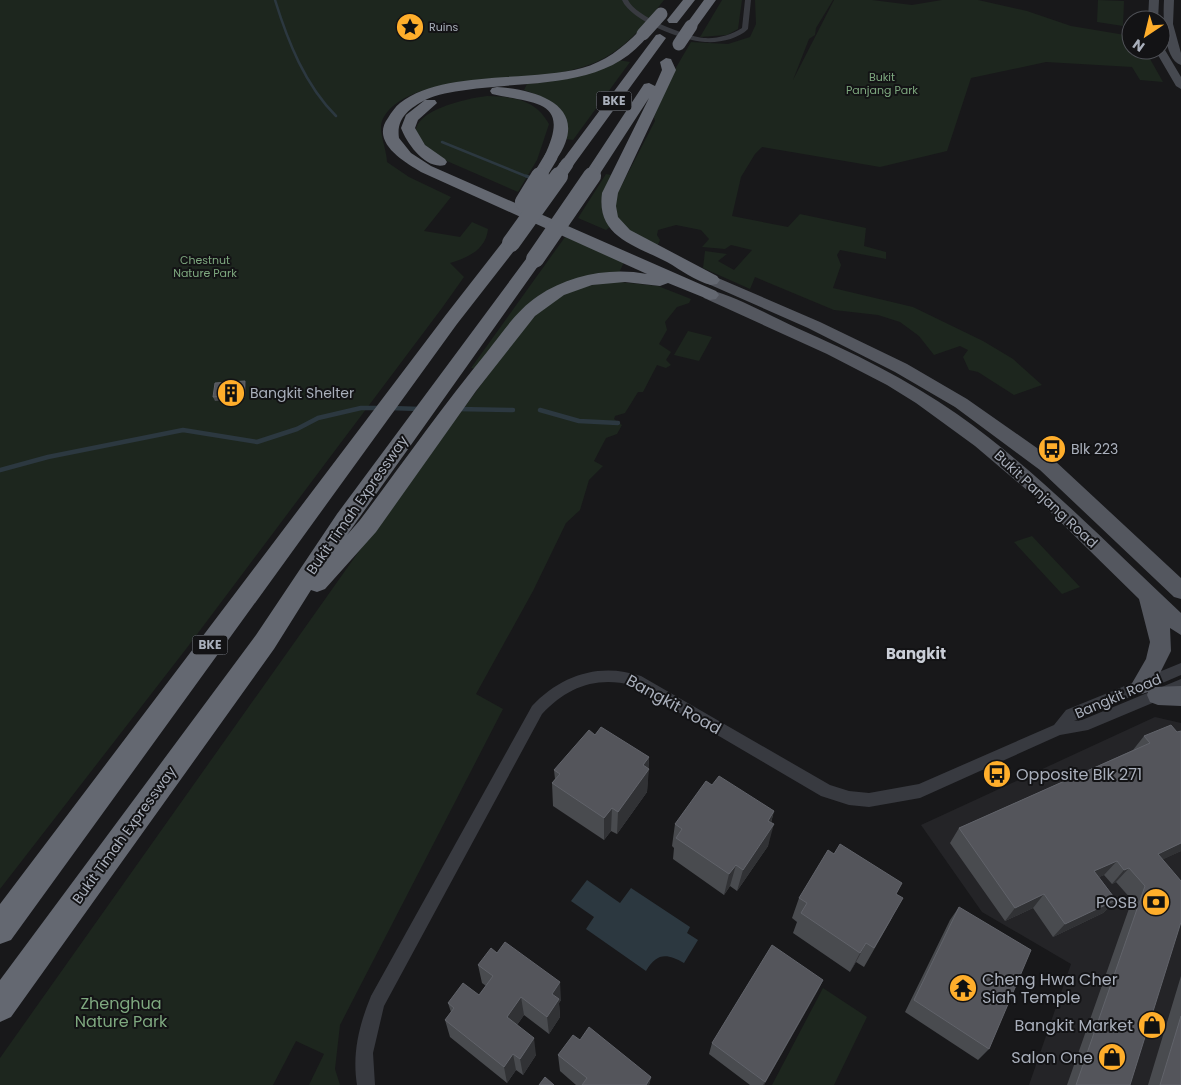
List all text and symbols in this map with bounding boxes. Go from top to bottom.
north arrow [1121,10,1171,60]
place icon: Ruins [395,12,425,42]
place label: Ruins [429,19,458,35]
text: N [1128,34,1149,57]
park label: Bukit Panjang Park [846,69,918,98]
road number: BKE [596,92,632,110]
park label: Chestnut Nature Park [173,252,237,281]
building icon: Bangkit Shelter [216,378,246,408]
place label: Bangkit Shelter [250,383,354,403]
street label: Bukit Timah Expressway [301,431,413,578]
bus stop icon: Blk 223 [1037,434,1067,464]
place label: Blk 223 [1071,439,1118,459]
street label: Bukit Panjang Road [990,446,1102,552]
road number: BKE [192,636,228,654]
district label: Bangkit [886,643,946,664]
street label: Bangkit Road [622,669,725,740]
street label: Bangkit Road [1072,669,1164,723]
bus stop icon: Opposite Blk 271 [982,759,1012,789]
street label: Bukit Timah Expressway [67,762,181,908]
place label: Opposite Blk 271 [1016,763,1142,786]
bank icon: POSB [1141,887,1171,917]
place label: POSB [1096,891,1137,914]
place label: Cheng Hwa Cher Siah Temple [982,968,1118,1009]
temple icon: Cheng Hwa Cher Siah Temple [948,973,978,1003]
park label: Zhenghua Nature Park [75,992,168,1033]
shop icon: Bangkit Market [1137,1010,1167,1040]
place label: Bangkit Market [1015,1014,1133,1037]
shop icon: Salon One [1097,1042,1127,1072]
place label: Salon One [1011,1046,1093,1069]

